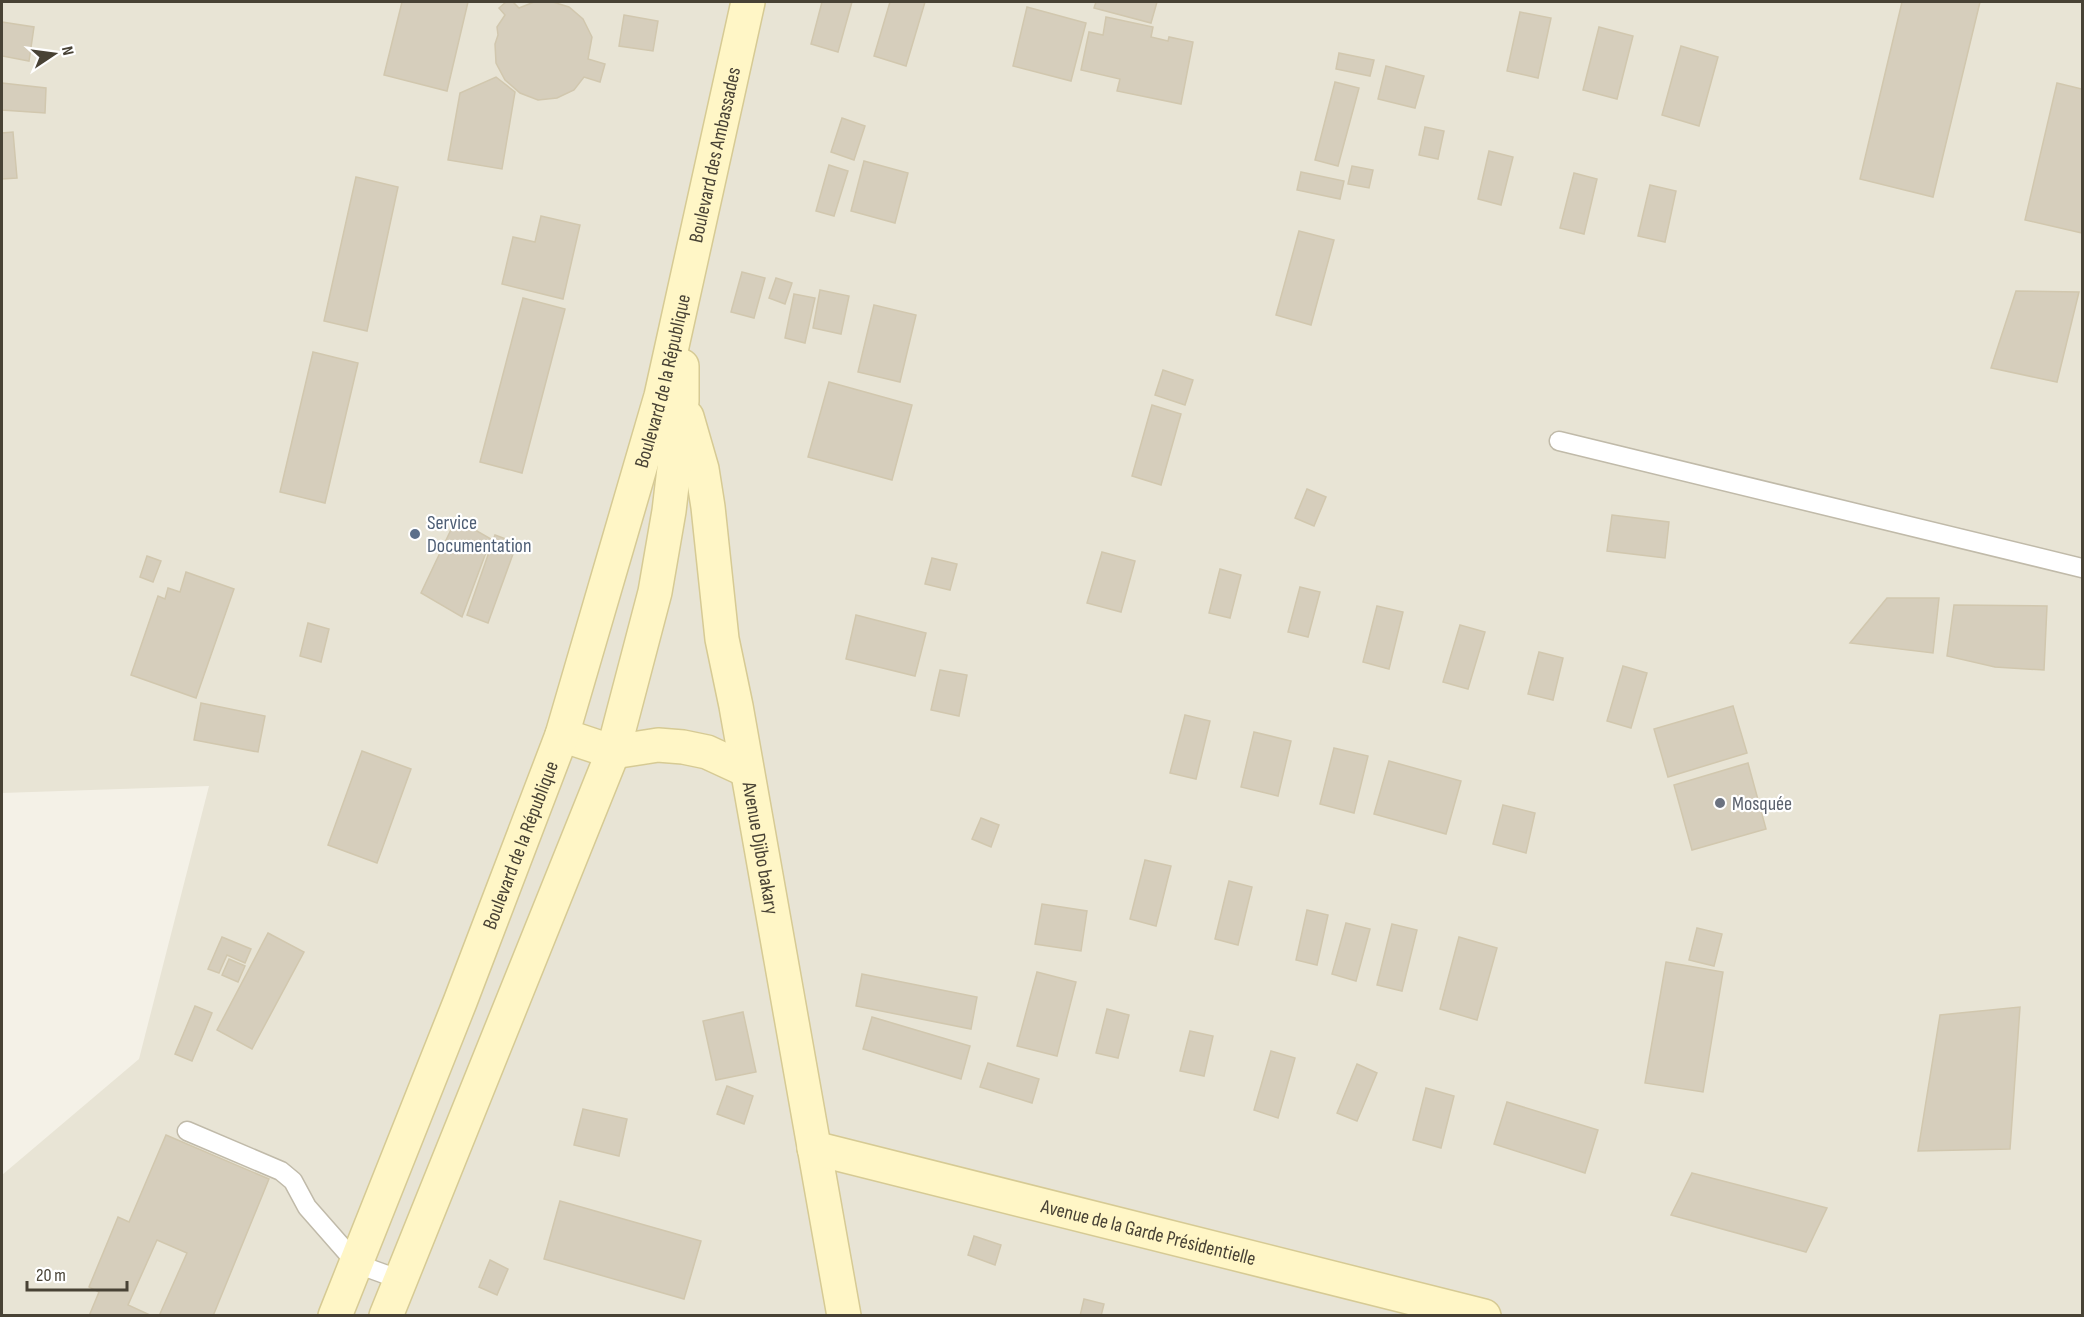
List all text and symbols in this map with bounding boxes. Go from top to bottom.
north arrow [24,24,84,84]
text: N [57,45,77,57]
street label: Boulevard des Ambassades [684,65,746,245]
street label: Boulevard de la République [630,292,696,471]
place label: Service Documentation [427,511,531,558]
marker: Service Documentation [408,527,422,541]
street label: Boulevard de la République [478,758,564,933]
street label: Avenue Djibo bakary [736,779,784,917]
place label: Mosquée [1732,792,1792,816]
marker: Mosquée [1713,796,1727,810]
street label: Avenue de la Garde Présidentielle [1038,1194,1258,1271]
scale bar [27,1254,128,1292]
text: 20 m [36,1265,66,1286]

